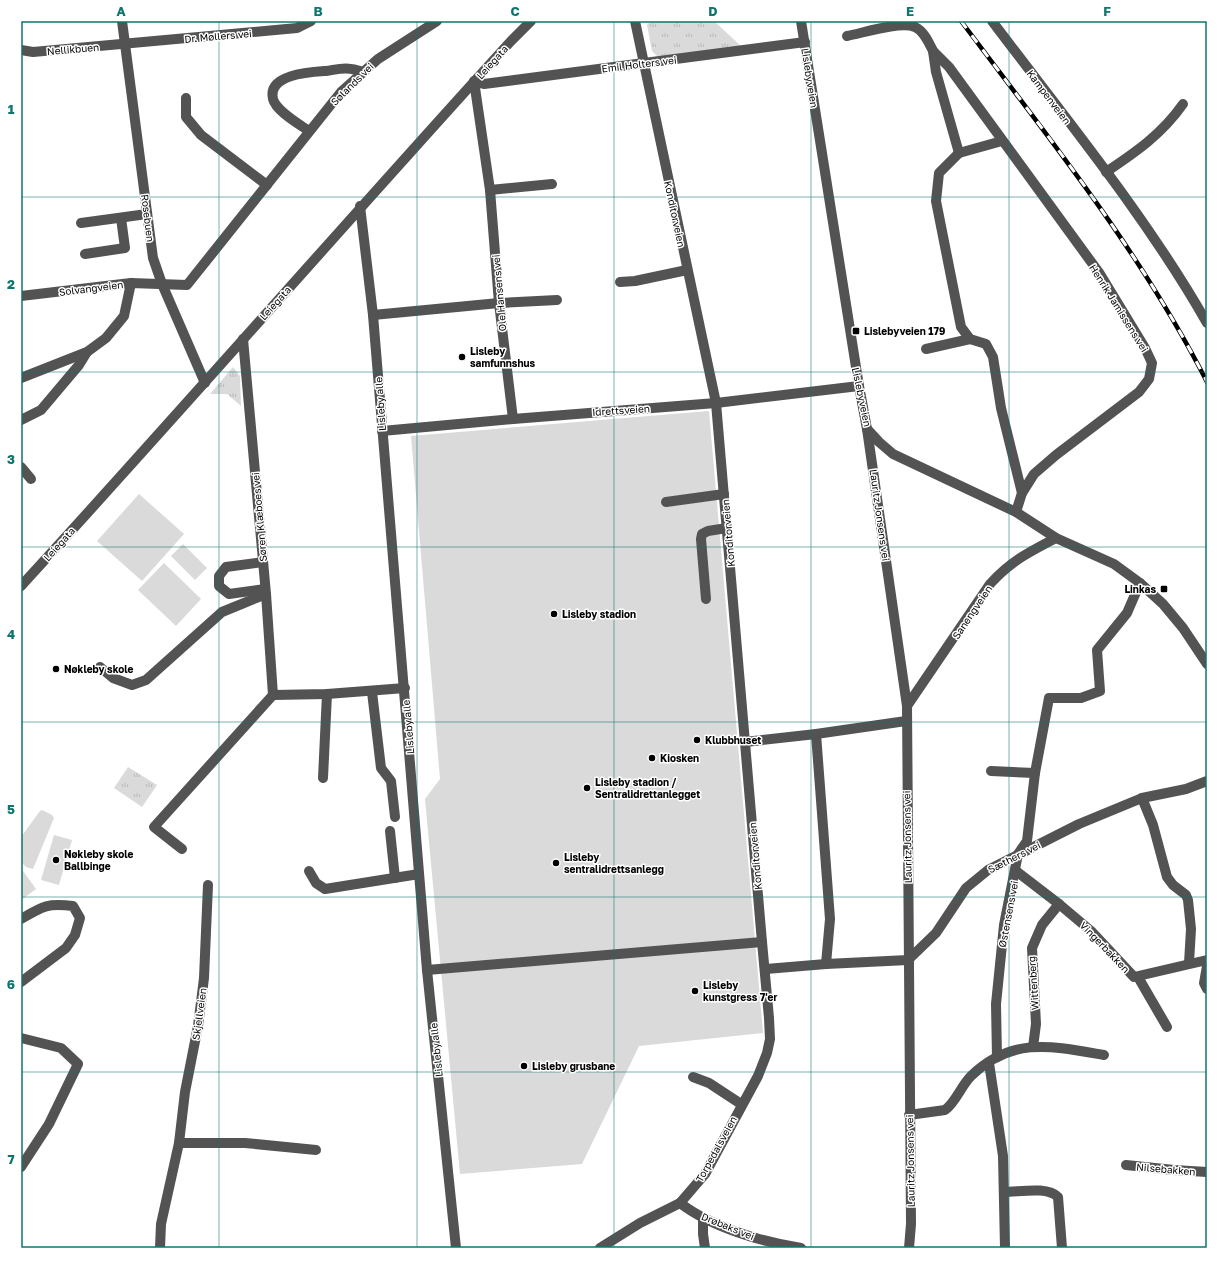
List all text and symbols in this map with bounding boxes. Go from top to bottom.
text: A [116,3,126,19]
text: B [313,3,323,19]
text: C [510,3,520,19]
text: D [708,3,718,19]
text: E [906,3,914,19]
text: F [1103,3,1111,19]
street label: Dr. Møllers vei [184,27,252,45]
street label: Nellikbuen [46,41,100,57]
street label: Leiegata [474,43,510,81]
street label: Lislebyveien [799,47,821,109]
street label: Emil Holters vei [601,53,677,75]
street label: Sølands vei [328,60,376,108]
street label: Kampenveien [1025,67,1073,127]
text: 1 [8,101,15,117]
street label: Konditorveien [662,180,688,248]
street label: Rosebuen [139,193,157,243]
street label: Ole Hansens vei [490,254,508,332]
street label: Henrik Jamissens vei [1087,262,1151,354]
text: 2 [7,276,15,292]
street label: Solvangveien [58,278,124,298]
street label: Leiegata [257,284,293,322]
place label: Lislebyveien 179 [864,325,945,337]
marker: Lislebyveien 179 [851,326,861,336]
place label: Lisleby samfunnshus [470,345,535,369]
marker: Lisleby samfunnshus [457,352,467,362]
street label: Lislebyveien [850,366,874,428]
street label: Lisleby alle [372,376,388,432]
street label: Idrettsveien [592,402,650,418]
text: 3 [7,451,15,467]
street label: Lauritz Jonsens vei [868,468,892,562]
street label: Søren Klæboes vei [249,472,269,562]
street label: Konditorveien [719,499,737,567]
street label: Leiegata [41,525,77,563]
street label: Sanengveien [950,583,994,641]
place label: Linkas [1124,583,1156,595]
marker: Linkas [1159,584,1169,594]
place label: Lisleby stadion [562,608,636,620]
marker: Lisleby stadion [549,609,559,619]
text: 4 [7,626,15,642]
place label: Nøkleby skole [64,663,134,675]
marker: Nøkleby skole [51,664,61,674]
street label: Lisleby alle [400,699,416,755]
place label: Klubbhuset [705,734,761,746]
marker: Klubbhuset [692,735,702,745]
place label: Kiosken [660,752,699,764]
marker: Kiosken [647,753,657,763]
place label: Lisleby stadion / Sentralidrettanlegget [595,776,700,800]
marker: Lisleby stadion / Sentralidrettanlegget [582,783,592,793]
street label: Lauritz Jonsens vei [900,791,914,883]
text: 5 [7,801,15,817]
street label: Konditorveien [746,822,764,890]
street label: Sæthers vei [986,839,1042,875]
place label: Nøkleby skole Ballbinge [64,848,134,872]
place label: Lisleby sentralidrettsanlegg [564,851,664,875]
marker: Nøkleby skole Ballbinge [51,855,61,865]
marker: Lisleby sentralidrettsanlegg [551,858,561,868]
street label: Østensens vei [996,880,1020,948]
street label: Vingerbakken [1078,919,1132,975]
street label: Wittenberg [1025,956,1041,1010]
text: 6 [7,976,15,992]
place label: Lisleby kunstgress 7'er [703,979,778,1003]
marker: Lisleby kunstgress 7'er [690,986,700,996]
street label: Skjellveien [189,987,209,1041]
street label: Lisleby alle [427,1022,445,1078]
place label: Lisleby grusbane [532,1060,615,1072]
marker: Lisleby grusbane [519,1061,529,1071]
street label: Torpedalsveien [693,1114,739,1184]
street label: Lauritz Jonsens vei [903,1115,917,1207]
text: 7 [7,1151,15,1167]
street label: Nilsebakken [1136,1160,1196,1178]
street label: Drøbaks vei [700,1210,756,1242]

